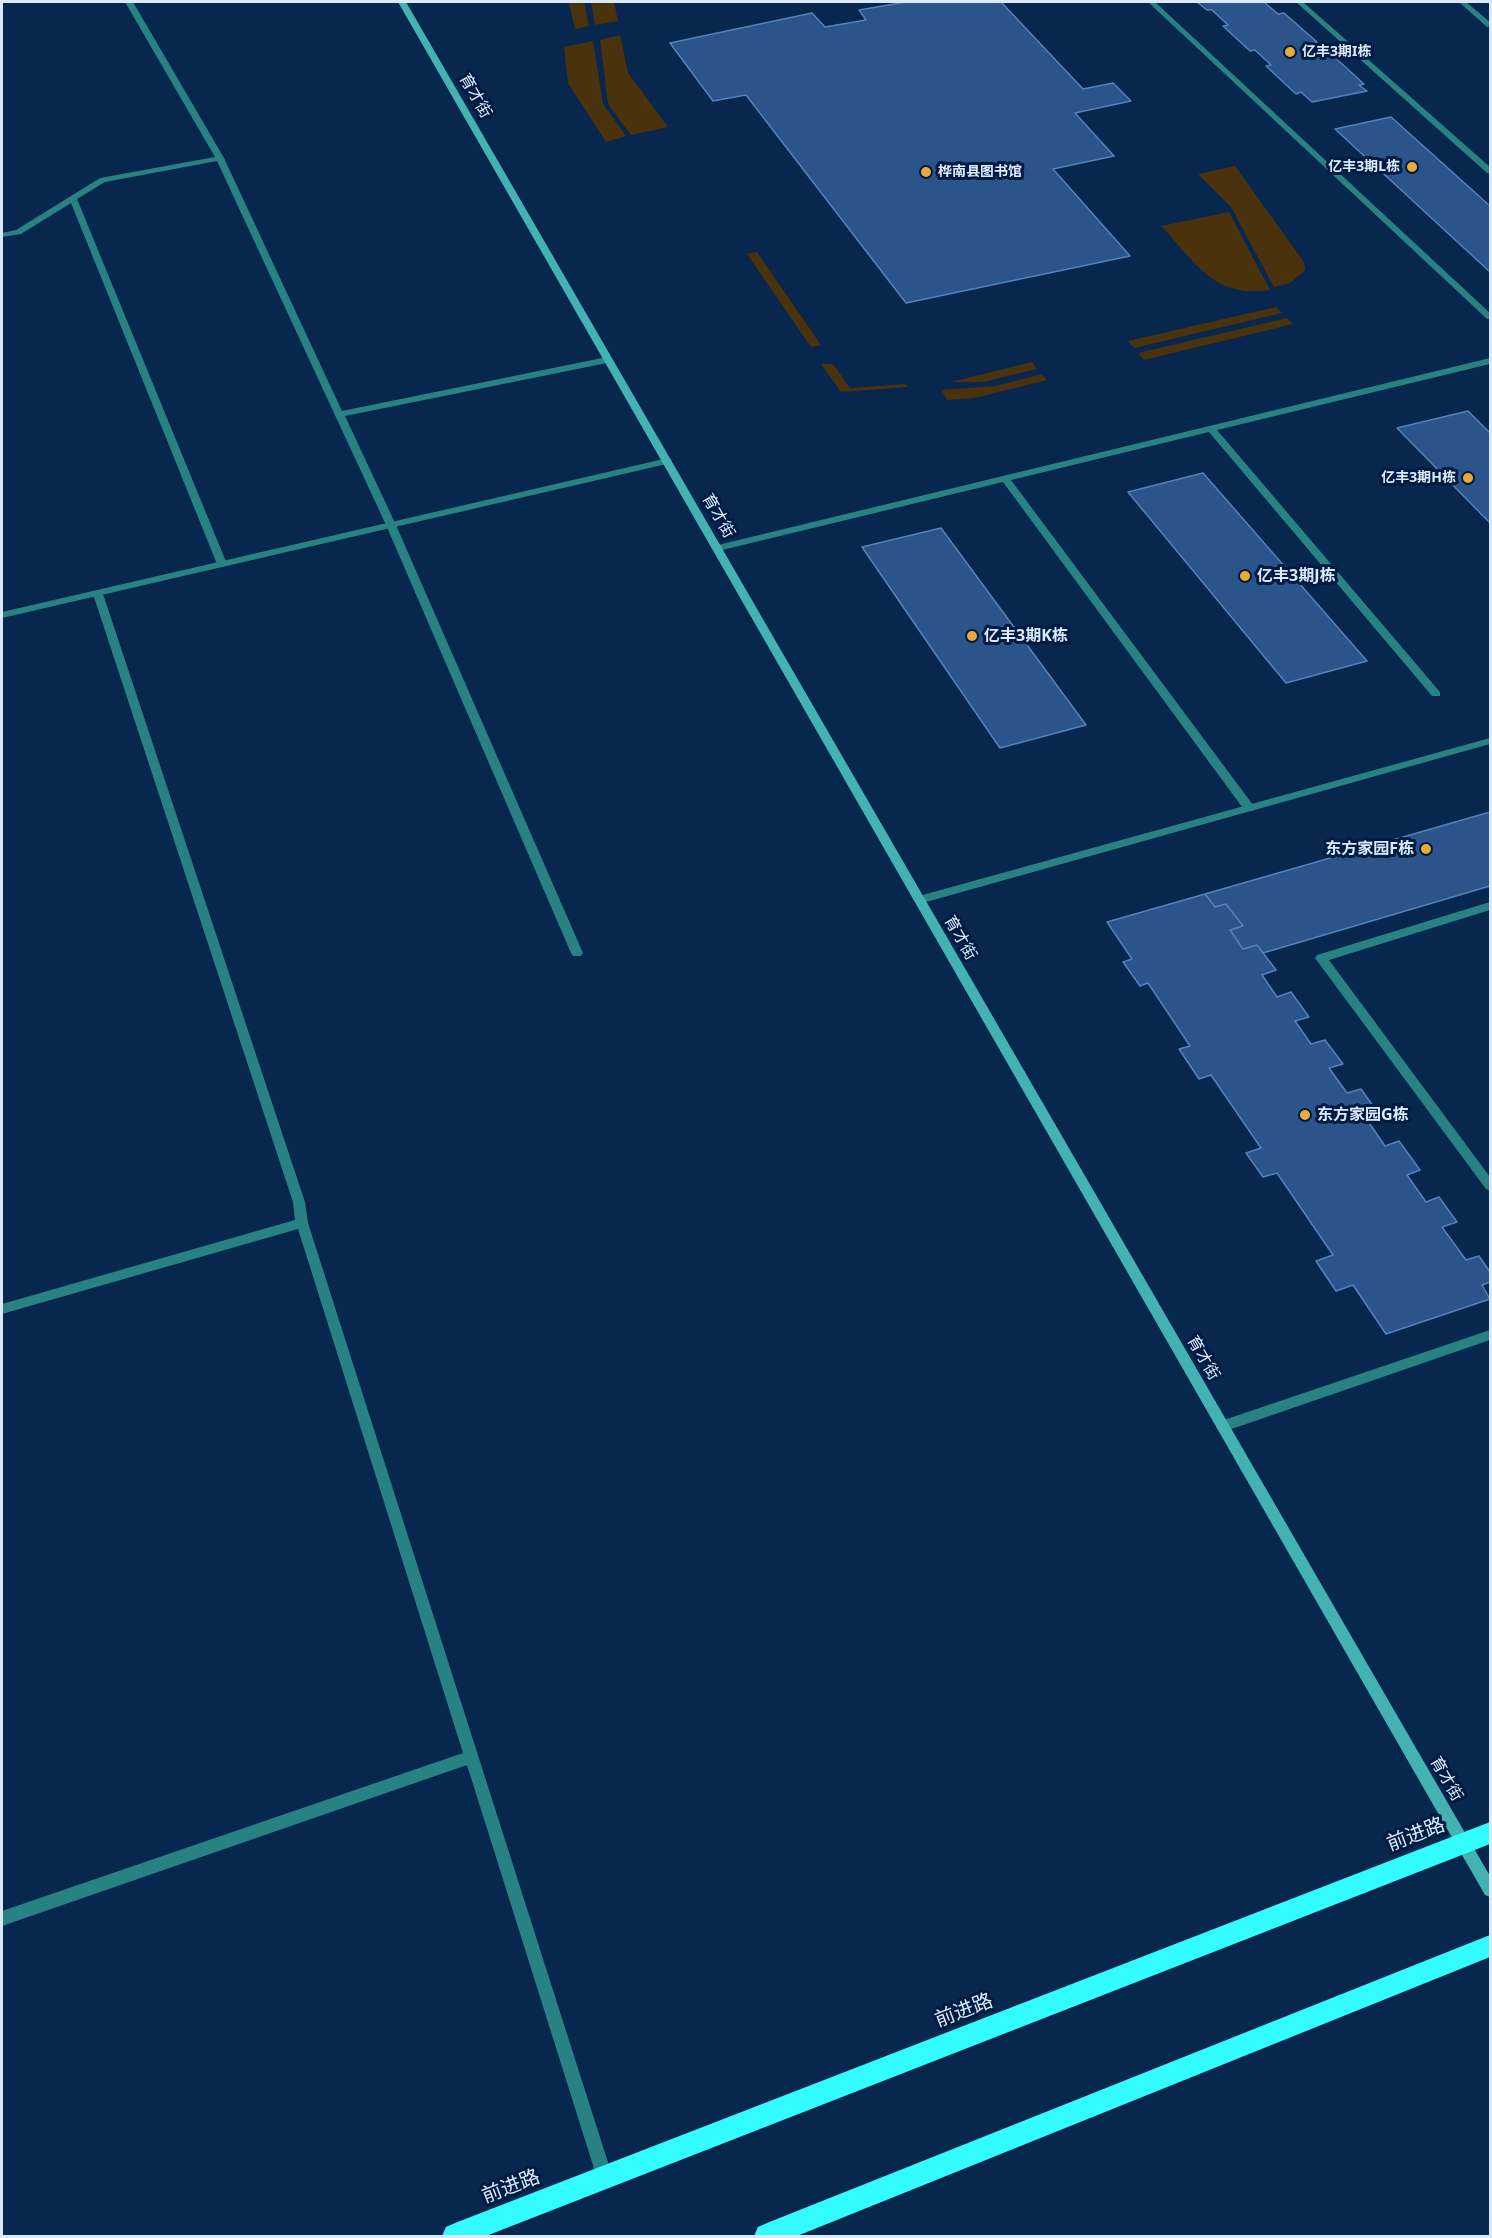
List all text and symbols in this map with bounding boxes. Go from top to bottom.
place label: 亿丰3期I栋 [1302,44,1371,60]
marker: 亿丰3期I栋 [1283,45,1297,59]
street label: 育才街 [455,70,495,122]
place label: 亿丰3期L栋 [1328,159,1400,175]
marker: 亿丰3期L栋 [1405,160,1419,174]
place label: 桦南县图书馆 [938,164,1022,180]
marker: 桦南县图书馆 [919,165,933,179]
place label: 亿丰3期H栋 [1381,470,1456,486]
marker: 亿丰3期H栋 [1461,471,1475,485]
street label: 育才街 [698,490,738,542]
place label: 亿丰3期J栋 [1257,566,1335,586]
marker: 亿丰3期J栋 [1238,569,1252,583]
place label: 亿丰3期K栋 [984,626,1068,646]
marker: 亿丰3期K栋 [965,629,979,643]
place label: 东方家园F栋 [1325,839,1414,859]
marker: 东方家园F栋 [1419,842,1433,856]
street label: 育才街 [940,912,980,964]
place label: 东方家园G栋 [1317,1105,1409,1125]
marker: 东方家园G栋 [1298,1108,1312,1122]
street label: 育才街 [1183,1332,1223,1384]
street label: 育才街 [1426,1753,1466,1805]
street label: 前进路 [1384,1813,1448,1857]
street label: 前进路 [932,1989,996,2033]
street label: 前进路 [479,2165,543,2209]

